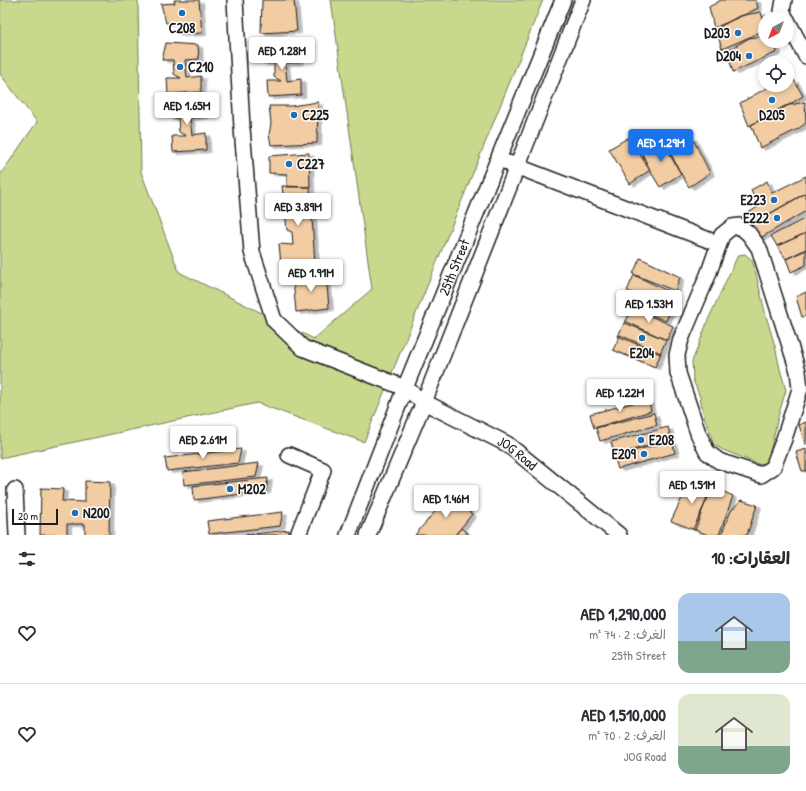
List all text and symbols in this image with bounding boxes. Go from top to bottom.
marker: C208 [177,8,187,18]
north arrow [758,12,794,48]
map controls [758,12,794,92]
place label: C208 [169,18,195,37]
place label: D203 [704,23,731,42]
marker: D203 [733,28,743,38]
pin: AED 1.28M [236,37,328,71]
text: AED 1.28M [258,41,306,59]
place label: D204 [716,46,742,65]
marker: D204 [744,51,754,61]
button: locate [758,56,794,92]
place label: C210 [188,57,214,76]
marker: C210 [175,62,185,72]
pin: AED 1.65M [141,92,233,126]
marker: D205 [767,95,777,105]
text: AED 1.65M [163,96,211,114]
place label: C225 [302,105,329,124]
place label: D205 [759,105,785,124]
marker: C225 [289,110,299,120]
pin: AED 1.29M [615,129,707,163]
text: AED 1.29M [637,133,685,151]
place label: C227 [297,154,325,173]
marker: C227 [284,159,294,169]
place label: E223 [740,190,767,209]
pin: AED 3.89M [252,193,344,227]
marker: E223 [769,195,779,205]
text: AED 3.89M [274,197,322,215]
place label: E222 [743,208,769,227]
marker: E222 [772,213,782,223]
street label: 25th Street [434,236,474,298]
pin: AED 1.91M [265,259,357,293]
text: AED 1.91M [288,263,334,281]
pin: AED 1.53M [603,290,695,324]
text: AED 1.53M [625,294,673,312]
marker: E204 [637,333,647,343]
place label: E204 [630,343,655,362]
pin: AED 1.22M [574,379,666,413]
text: AED 1.22M [596,383,644,401]
pin: AED 2.61M [157,426,249,460]
text: AED 2.61M [179,430,227,448]
place label: E208 [649,430,674,449]
street label: JOG Road [494,431,542,474]
marker: E208 [636,435,646,445]
place label: E209 [612,444,637,463]
marker: E209 [639,449,649,459]
pin: AED 1.51M [646,471,738,505]
text: AED 1.51M [669,475,715,493]
place label: M202 [238,479,266,498]
marker: M202 [225,484,235,494]
pin: AED 1.46M [400,485,492,519]
text: AED 1.46M [423,489,469,507]
place label: N200 [83,503,110,522]
scale bar [12,507,58,526]
marker: N200 [70,508,80,518]
text: 20 m [18,509,38,523]
text: العقارات: 10 [711,546,790,569]
icon: filters [16,548,38,570]
text: AED 1,290,000 [581,602,666,625]
icon: home [710,609,758,657]
icon: heart [16,622,38,644]
text: الغرف: 2 · 74 m² [589,625,666,643]
text: 25th Street [611,646,666,664]
text: AED 1,510,000 [581,703,666,726]
icon: home [710,710,758,758]
icon: heart [16,723,38,745]
text: الغرف: 2 · 70 m² [588,726,666,744]
text: JOG Road [623,747,666,765]

